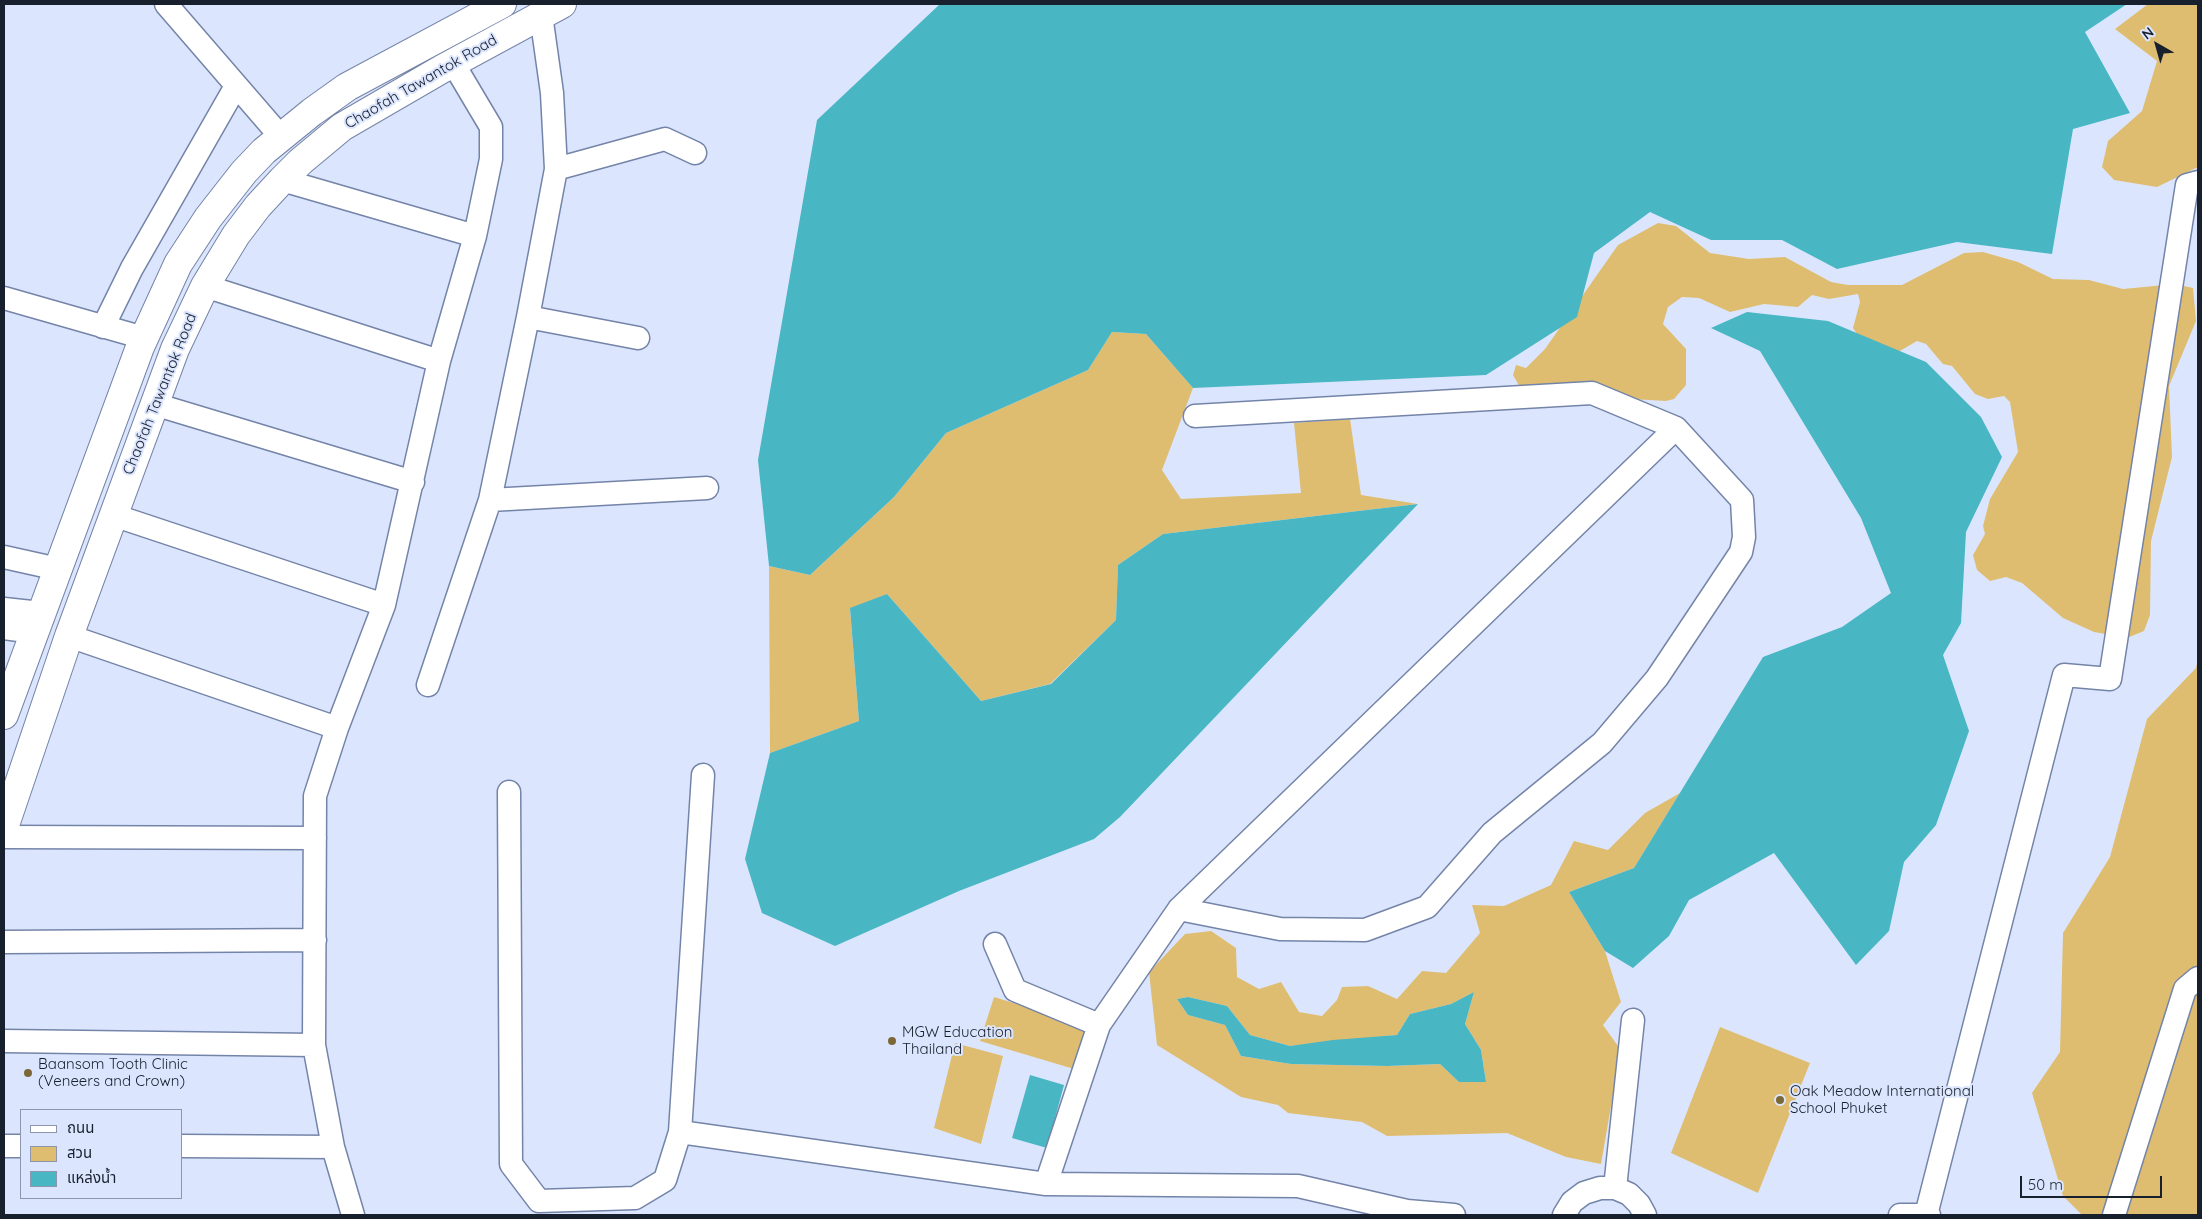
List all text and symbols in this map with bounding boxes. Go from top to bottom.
north arrow [2132,20,2182,70]
text: N [2138,23,2157,43]
street label: Chaofah Tawantok Road [342,31,500,133]
street label: Chaofah Tawantok Road [119,311,201,477]
place label: MGW Education Thailand [902,1023,1012,1058]
marker: MGW Education Thailand [886,1035,898,1047]
place label: Baansom Tooth Clinic (Veneers and Crown) [38,1055,188,1090]
marker: Baansom Tooth Clinic (Veneers and Crown) [22,1067,34,1079]
place label: Oak Meadow International School Phuket [1790,1082,1974,1117]
marker: Oak Meadow International School Phuket [1774,1094,1786,1106]
legend [20,1109,182,1199]
text: ถนน [67,1118,94,1137]
text: สวน [67,1143,92,1162]
scale bar [2022,1166,2164,1198]
text: แหล่งน้ำ [67,1168,116,1187]
text: 50 m [2028,1175,2063,1194]

